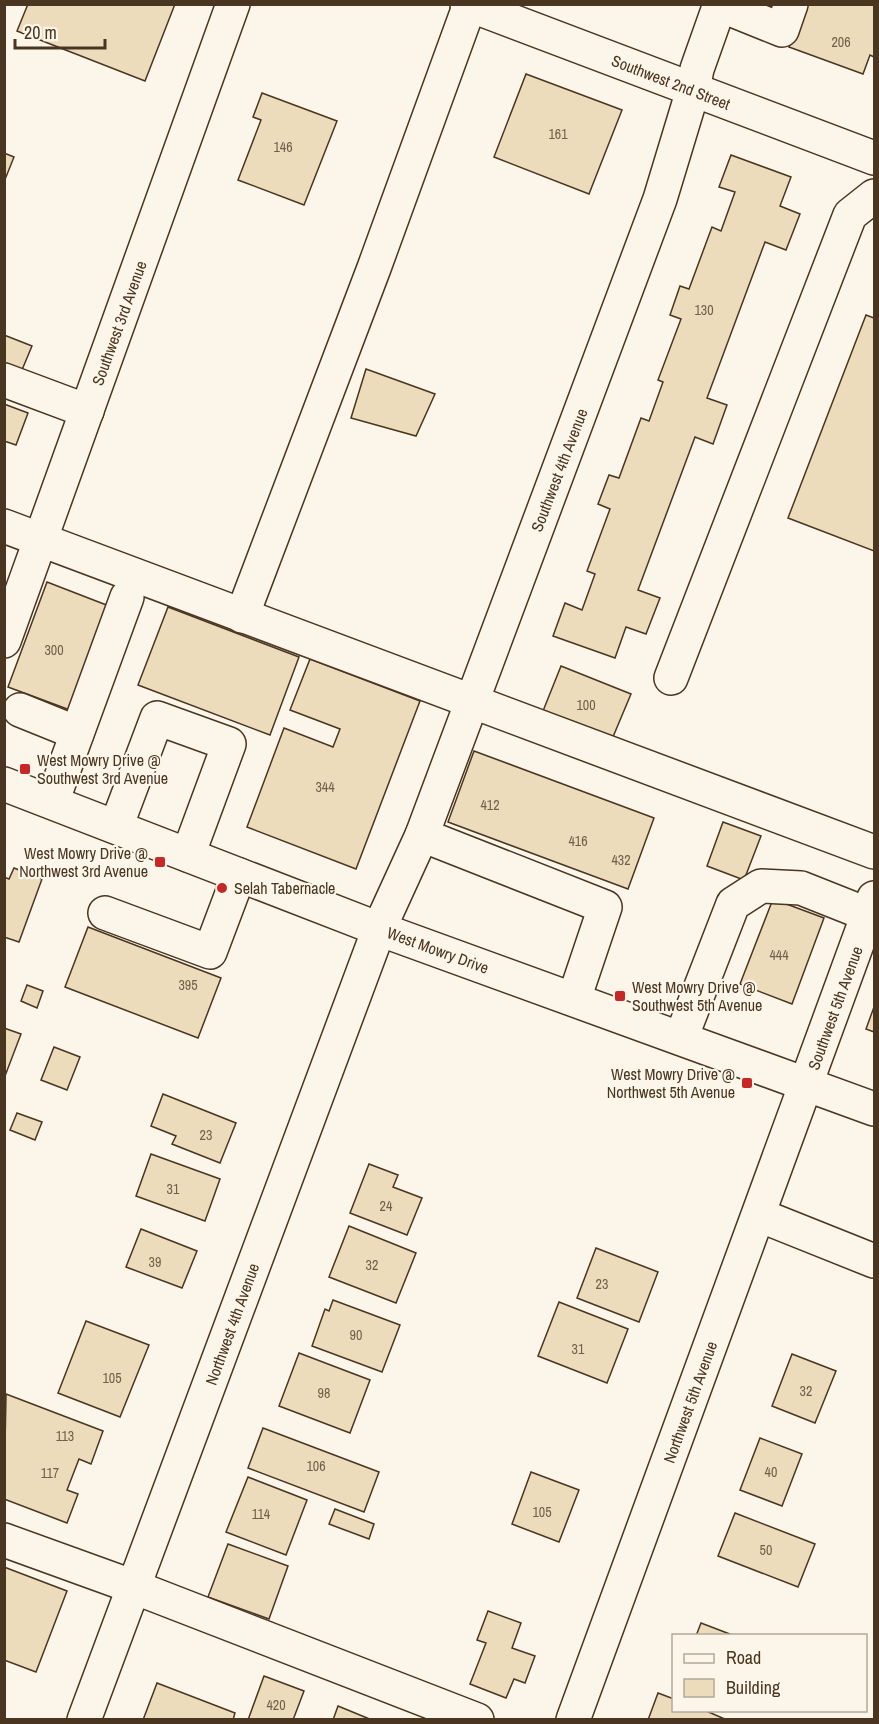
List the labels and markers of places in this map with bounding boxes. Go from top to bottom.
place label: West Mowry Drive @ Southwest 3rd Avenue [37,749,168,789]
marker: West Mowry Drive @ Southwest 3rd Avenue [18,762,32,776]
place label: West Mowry Drive @ Northwest 3rd Avenue [19,842,148,882]
marker: West Mowry Drive @ Northwest 3rd Avenue [153,855,167,869]
place label: Selah Tabernacle [234,877,335,899]
marker: Selah Tabernacle [215,881,229,895]
place label: West Mowry Drive @ Southwest 5th Avenue [632,976,762,1016]
marker: West Mowry Drive @ Southwest 5th Avenue [613,989,627,1003]
place label: West Mowry Drive @ Northwest 5th Avenue [607,1063,735,1103]
marker: West Mowry Drive @ Northwest 5th Avenue [740,1076,754,1090]

